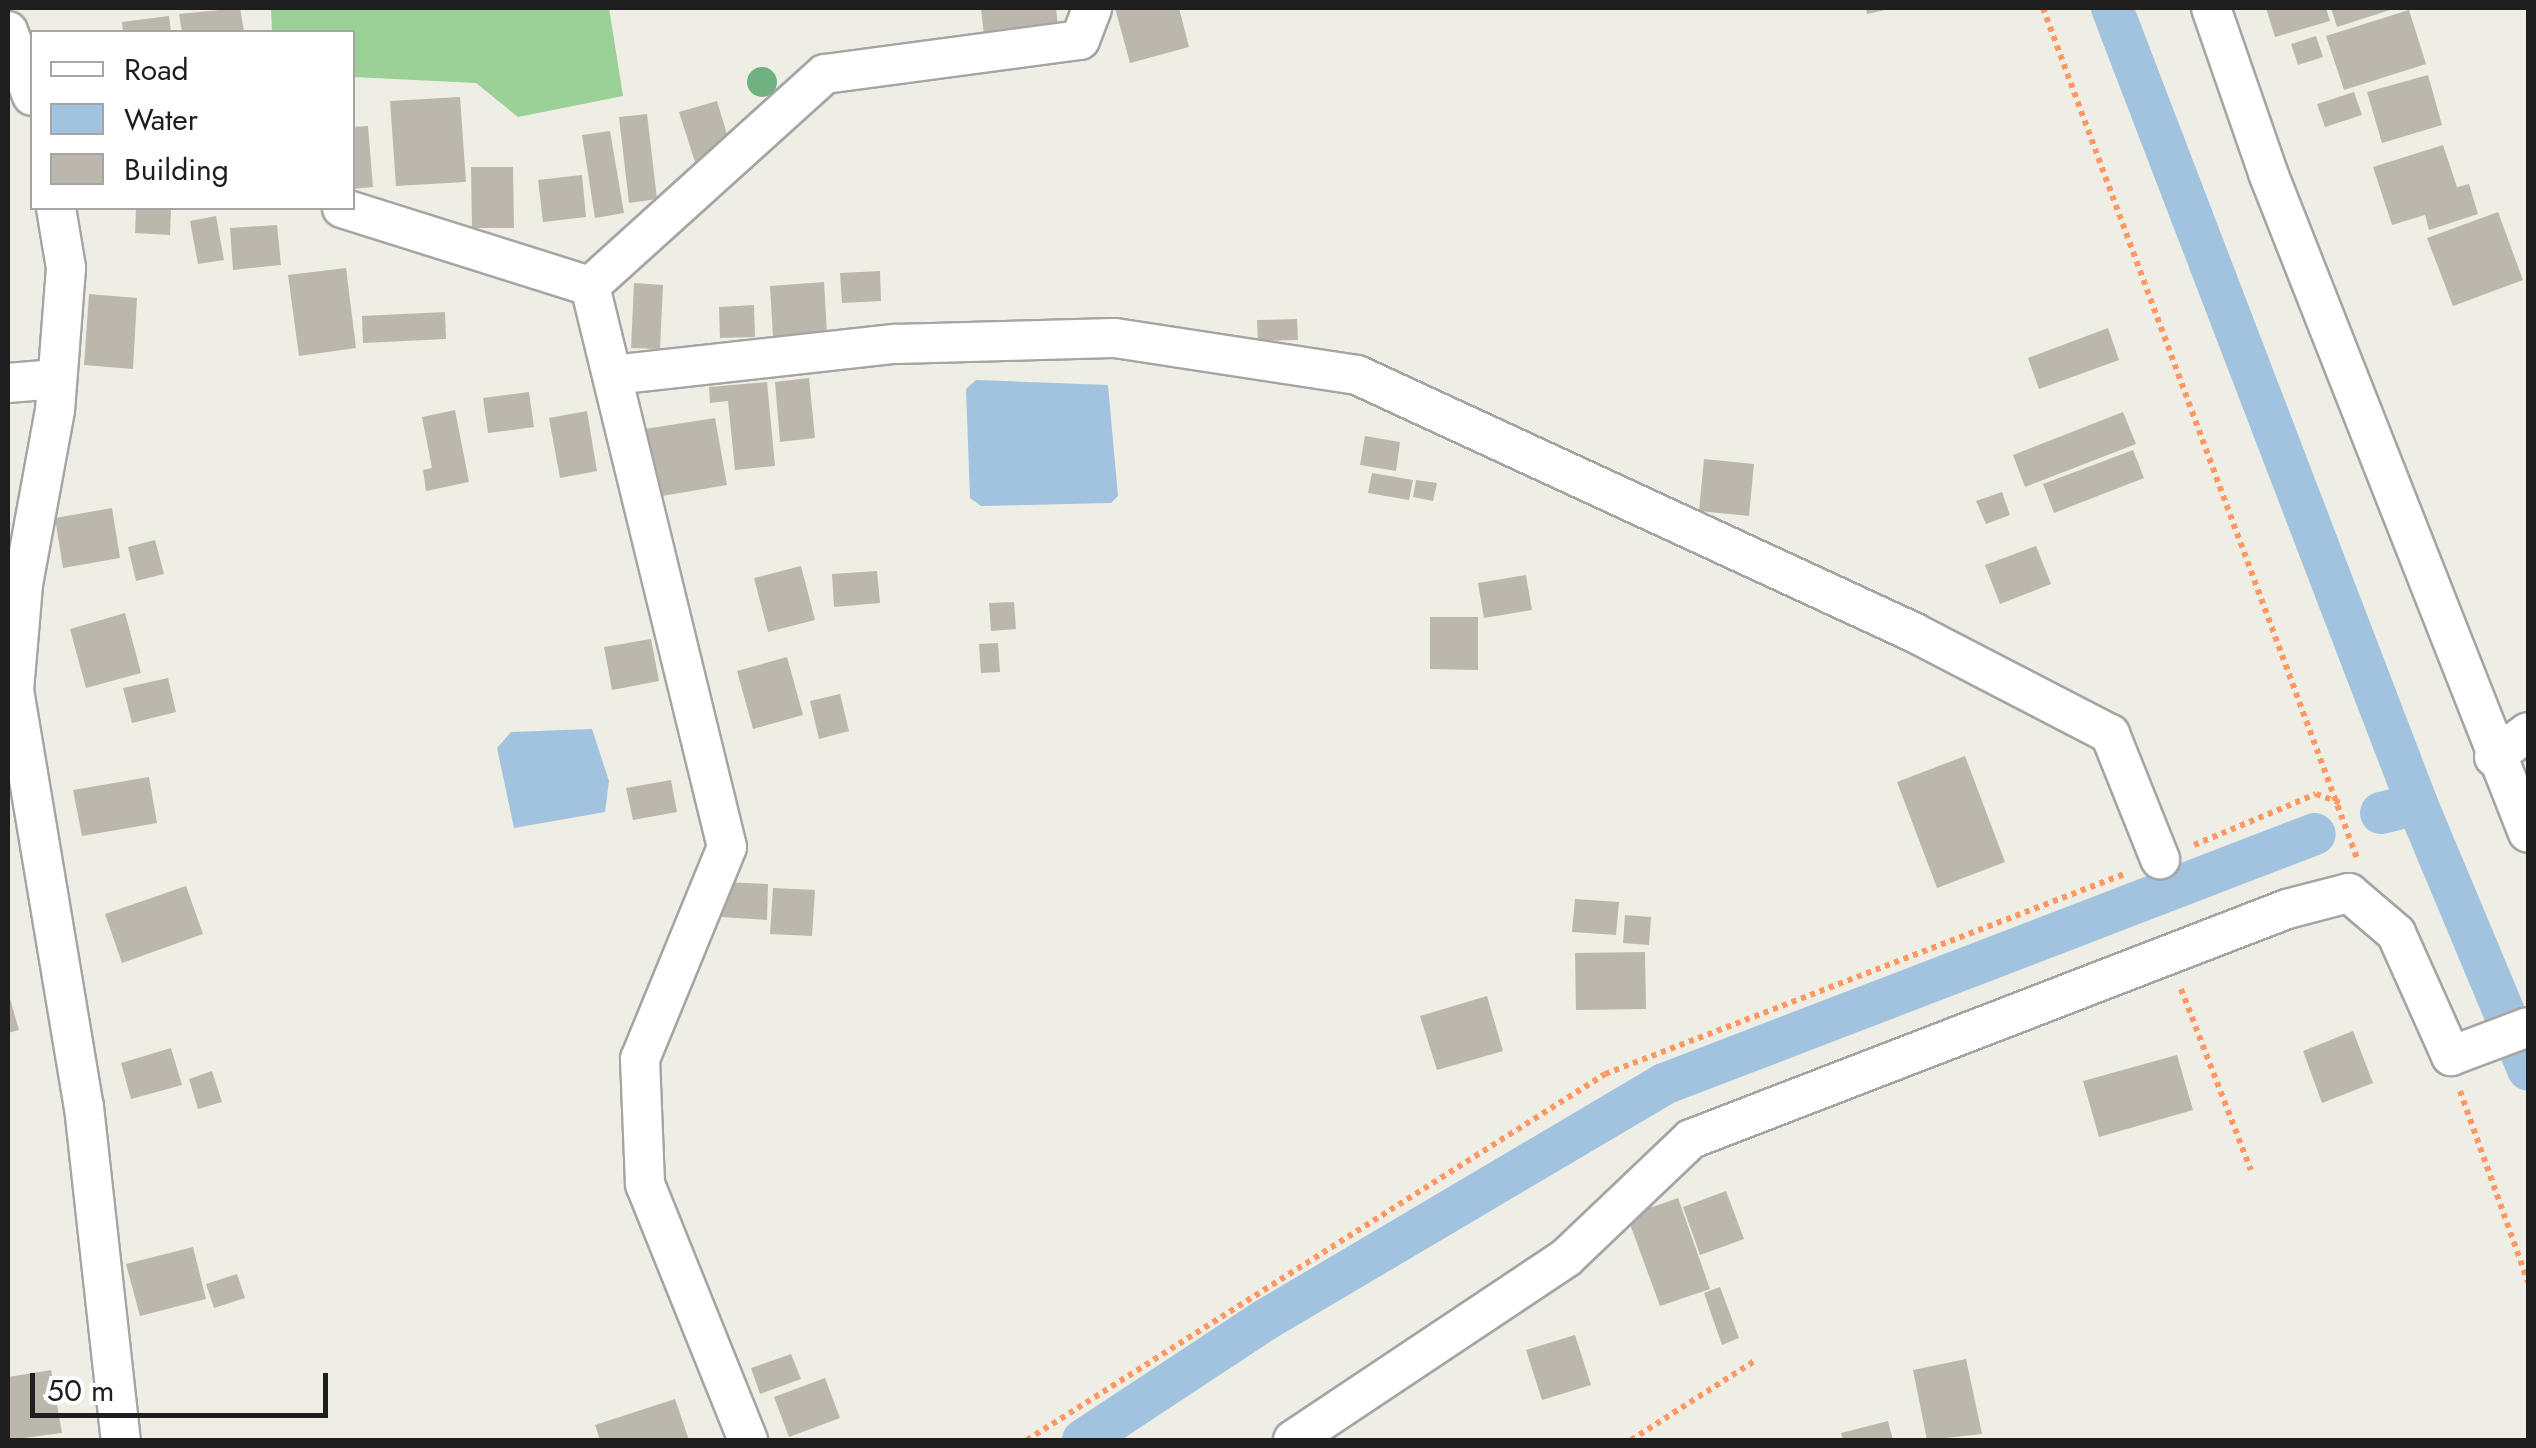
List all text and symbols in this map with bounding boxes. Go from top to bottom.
legend [30,30,355,210]
text: Road [124,48,189,91]
text: Water [124,98,198,141]
text: Building [124,148,229,191]
scale bar [35,1353,332,1415]
text: 50 m [47,1369,114,1412]

